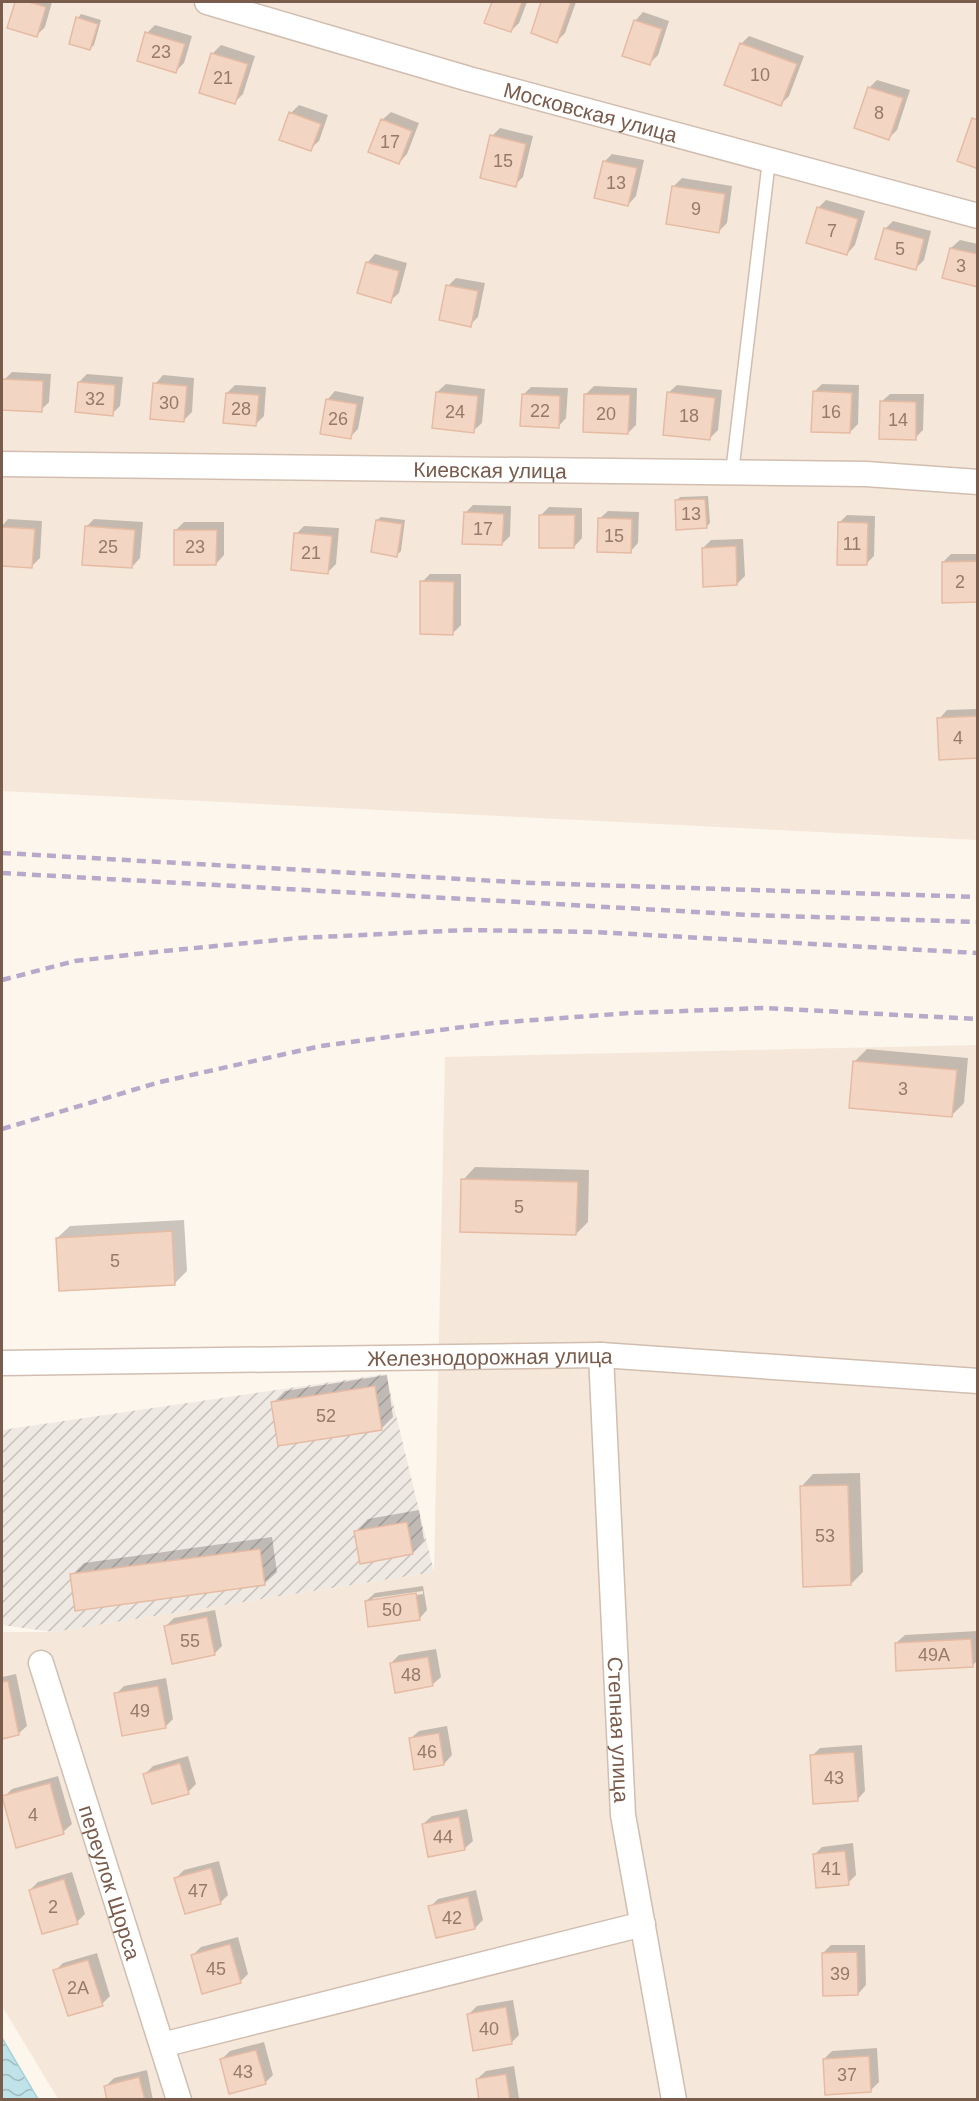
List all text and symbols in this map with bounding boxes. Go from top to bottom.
house number: 23 [151,42,171,62]
house number: 10 [750,65,770,85]
house number: 21 [213,68,233,88]
street label: Московская улица [501,77,680,146]
house number: 8 [874,103,884,123]
house number: 17 [380,132,400,152]
house number: 15 [493,151,513,171]
house number: 13 [606,173,626,193]
house number: 9 [691,199,701,219]
house number: 7 [827,221,837,241]
house number: 5 [895,239,905,259]
house number: 3 [956,256,966,276]
house number: 32 [85,389,105,409]
house number: 30 [159,393,179,413]
house number: 28 [231,399,251,419]
house number: 22 [530,401,550,421]
house number: 24 [445,402,465,422]
house number: 16 [821,402,841,422]
house number: 20 [596,404,616,424]
house number: 18 [679,406,699,426]
house number: 26 [328,409,348,429]
house number: 14 [888,410,908,430]
street label: Киевская улица [413,457,567,482]
house number: 13 [681,504,701,524]
house number: 17 [473,519,493,539]
house number: 15 [604,526,624,546]
house number: 11 [843,534,861,554]
house number: 25 [98,537,118,557]
house number: 23 [185,537,205,557]
house number: 21 [301,543,321,563]
house number: 2 [955,572,965,592]
house number: 4 [953,728,963,748]
house number: 3 [898,1079,908,1099]
house number: 5 [514,1197,524,1217]
house number: 5 [110,1251,120,1271]
street label: Железнодорожная улица [367,1344,614,1370]
house number: 52 [316,1406,336,1426]
house number: 53 [815,1526,835,1546]
house number: 50 [382,1600,402,1620]
house number: 55 [180,1631,200,1651]
house number: 49А [918,1645,950,1665]
street label: Степная улица [604,1656,634,1803]
house number: 48 [401,1665,421,1685]
house number: 49 [130,1701,150,1721]
house number: 46 [417,1742,437,1762]
house number: 43 [824,1768,844,1788]
street label: переулок Щорса [75,1802,146,1963]
house number: 4 [28,1805,38,1825]
house number: 44 [433,1827,453,1847]
house number: 41 [821,1859,841,1879]
house number: 47 [188,1881,208,1901]
house number: 2 [48,1897,58,1917]
house number: 42 [442,1908,462,1928]
house number: 45 [206,1959,226,1979]
house number: 39 [830,1964,850,1984]
house number: 2А [67,1978,89,1998]
house number: 40 [479,2019,499,2039]
house number: 43 [233,2062,253,2082]
house number: 37 [837,2065,857,2085]

